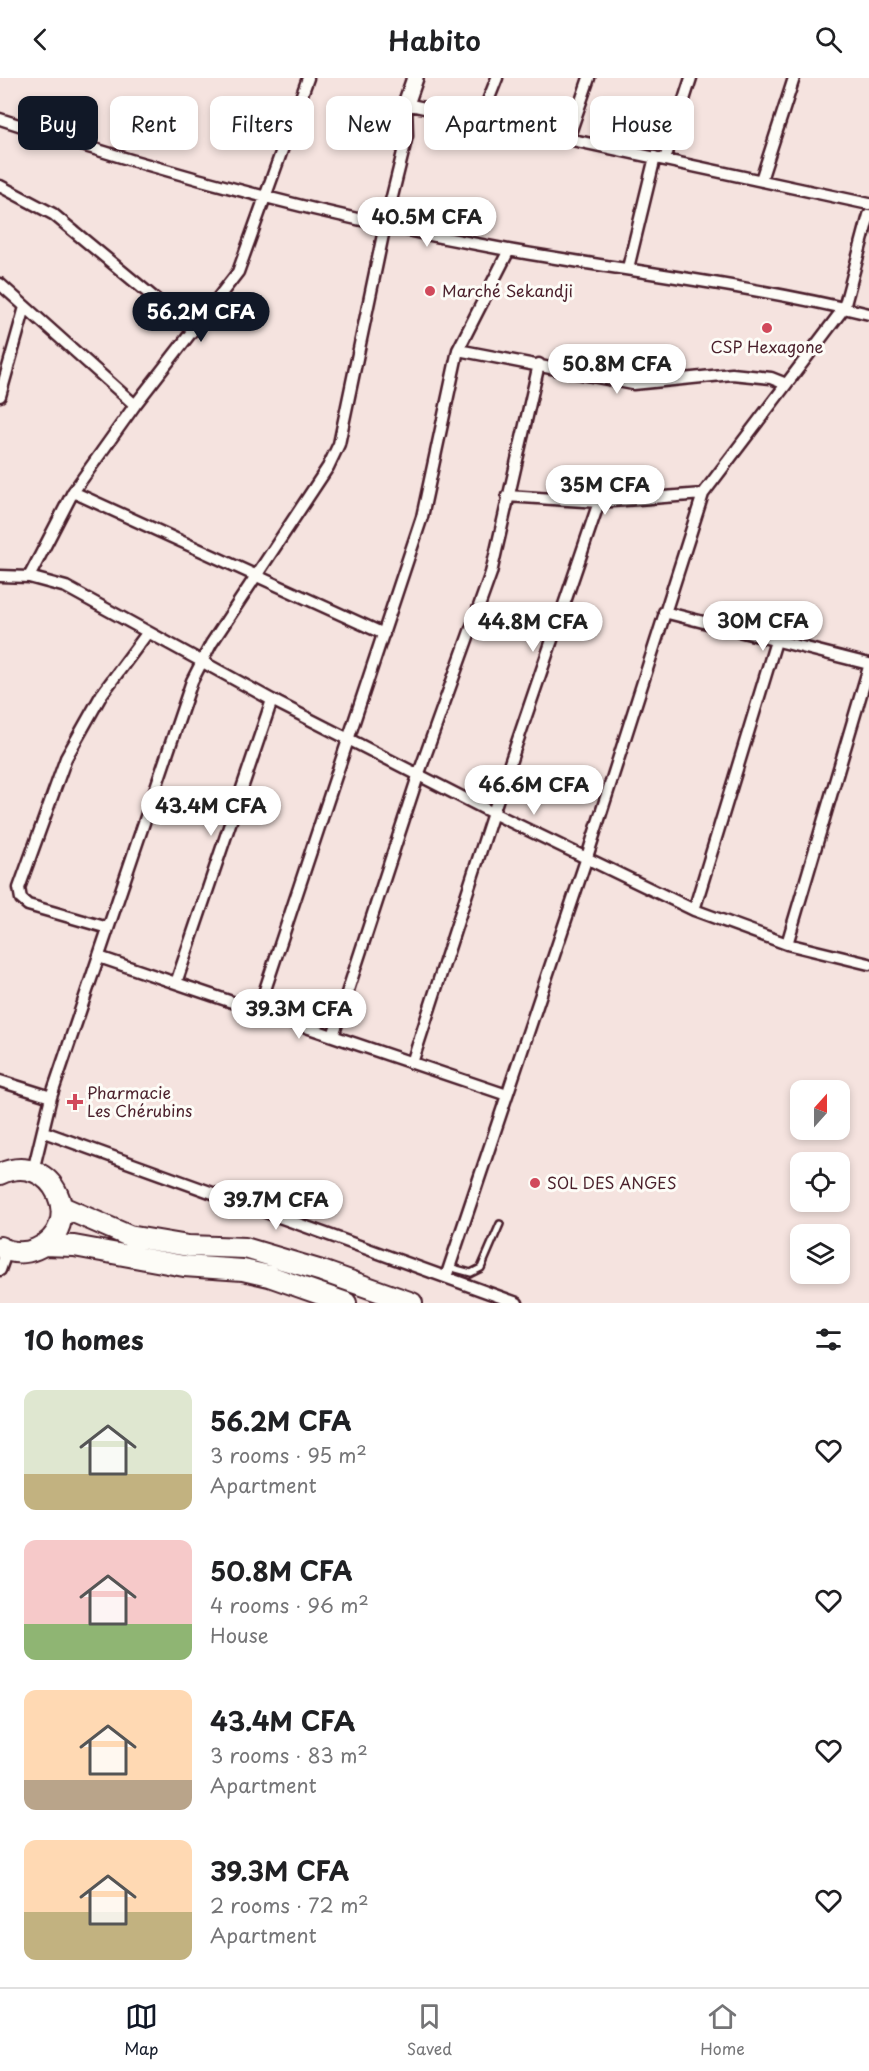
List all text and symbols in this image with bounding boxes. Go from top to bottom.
text: Habito [388,19,481,60]
icon: back [24,23,57,56]
icon: search [812,23,845,56]
chip: Buy [18,96,98,150]
chip: Rent [110,96,198,150]
chip: Filters [210,96,314,150]
chip: New [326,96,412,150]
chip: Apartment [424,96,578,150]
chip: House [590,96,694,150]
pin: 40.5M CFA [358,197,496,248]
text: 40.5M CFA [371,201,483,231]
place label: Marché Sekandji [442,278,573,302]
marker: Marché Sekandji [423,284,437,298]
pin: 56.2M CFA [132,292,270,343]
text: 56.2M CFA [147,296,255,326]
marker: CSP Hexagone [760,321,774,335]
place label: CSP Hexagone [710,334,824,358]
pin: 50.8M CFA [548,344,686,395]
text: 50.8M CFA [562,348,672,378]
pin: 35M CFA [550,465,660,516]
text: 35M CFA [560,469,650,499]
pin: 30M CFA [708,601,818,652]
pin: 44.8M CFA [464,602,602,653]
text: 30M CFA [717,605,809,635]
text: 44.8M CFA [478,606,588,636]
pin: 46.6M CFA [465,765,603,816]
text: 46.6M CFA [478,769,590,799]
pin: 43.4M CFA [142,786,280,837]
text: 43.4M CFA [155,790,267,820]
pin: 39.3M CFA [230,989,368,1040]
text: 39.3M CFA [245,993,353,1023]
place label: Pharmacie Les Chérubins [87,1080,192,1122]
north arrow [790,1080,850,1140]
map controls [790,1080,850,1284]
marker: Pharmacie Les Chérubins [68,1095,82,1109]
button: locate [790,1152,850,1212]
place label: SOL DES ANGES [547,1170,677,1194]
marker: SOL DES ANGES [528,1176,542,1190]
pin: 39.7M CFA [207,1180,345,1231]
text: 39.7M CFA [223,1184,329,1214]
button: layers [790,1224,850,1284]
text: 10 homes [24,1320,144,1359]
icon: filters [812,1323,845,1356]
text: 56.2M CFA [210,1401,352,1440]
icon: home [72,1414,144,1486]
icon: heart [812,1434,845,1467]
text: 3 rooms · 95 m² [210,1440,367,1470]
text: Apartment [210,1470,317,1500]
text: 50.8M CFA [210,1551,353,1590]
icon: home [72,1564,144,1636]
icon: heart [812,1584,845,1617]
text: 4 rooms · 96 m² [210,1590,369,1620]
text: House [210,1620,269,1650]
text: 43.4M CFA [210,1701,355,1740]
icon: home [72,1714,144,1786]
icon: heart [812,1734,845,1767]
text: 3 rooms · 83 m² [210,1740,368,1770]
text: Apartment [210,1770,317,1800]
text: 39.3M CFA [210,1851,349,1890]
icon: home [72,1864,144,1936]
icon: heart [812,1884,845,1917]
text: 2 rooms · 72 m² [210,1890,369,1920]
text: Apartment [210,1920,317,1950]
tab: Map [124,2000,158,2060]
tab: Saved [407,2000,452,2060]
tab: Home [700,2000,745,2060]

